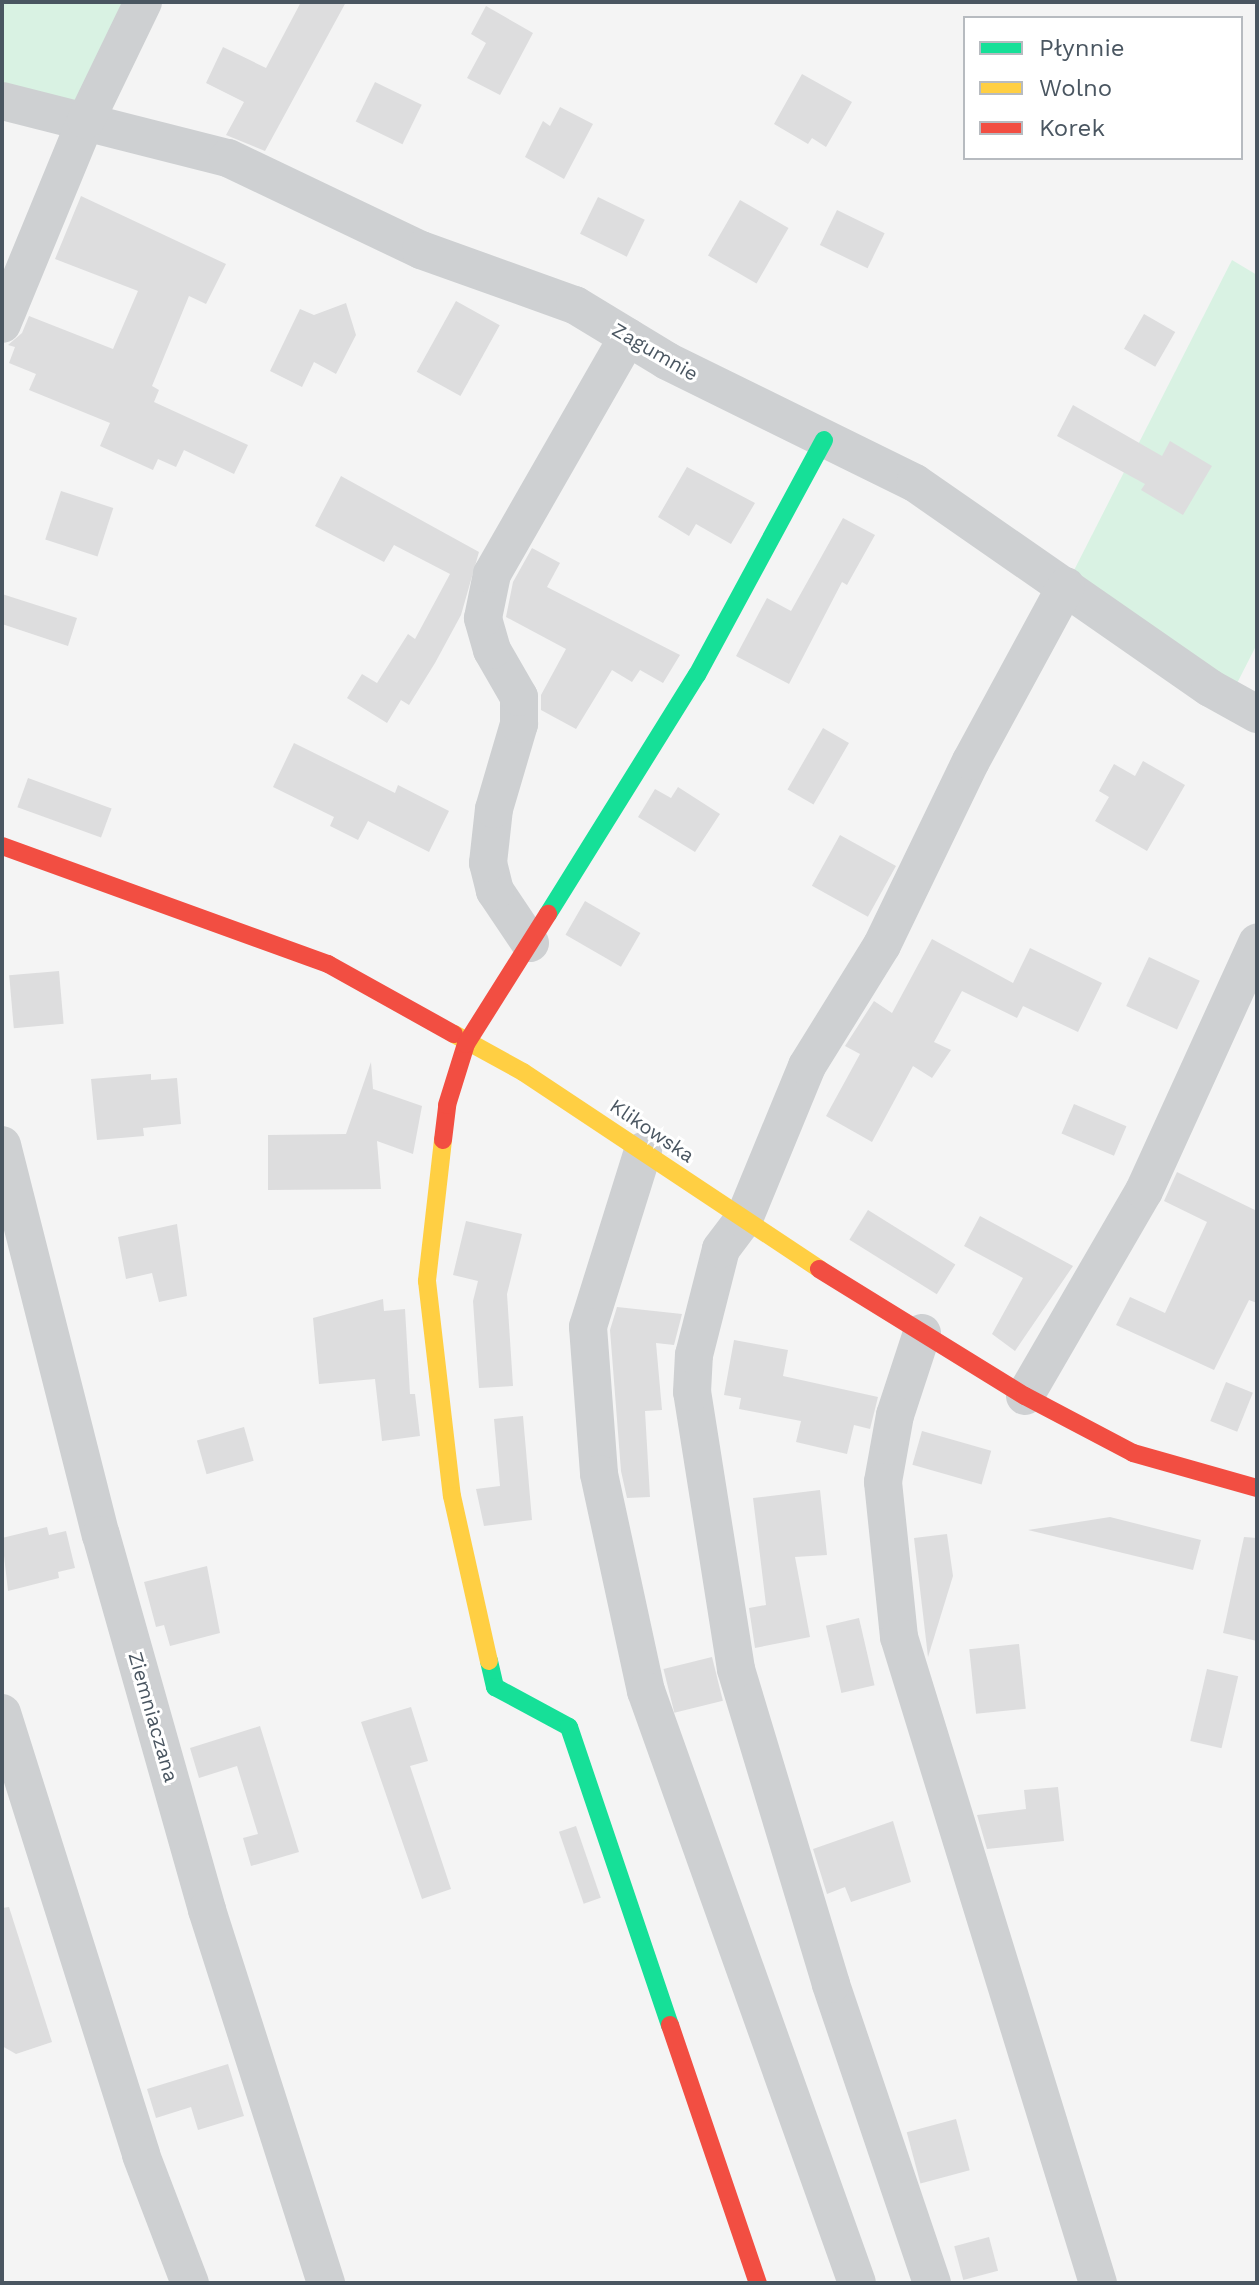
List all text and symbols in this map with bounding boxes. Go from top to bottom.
legend [963,16,1243,160]
text: Płynnie [1039,34,1125,62]
text: Wolno [1039,74,1112,102]
text: Korek [1039,114,1105,142]
street label: Zagumnie [608,318,702,386]
street label: Klikowska [605,1094,699,1168]
street label: Ziemniaczana [123,1649,183,1785]

